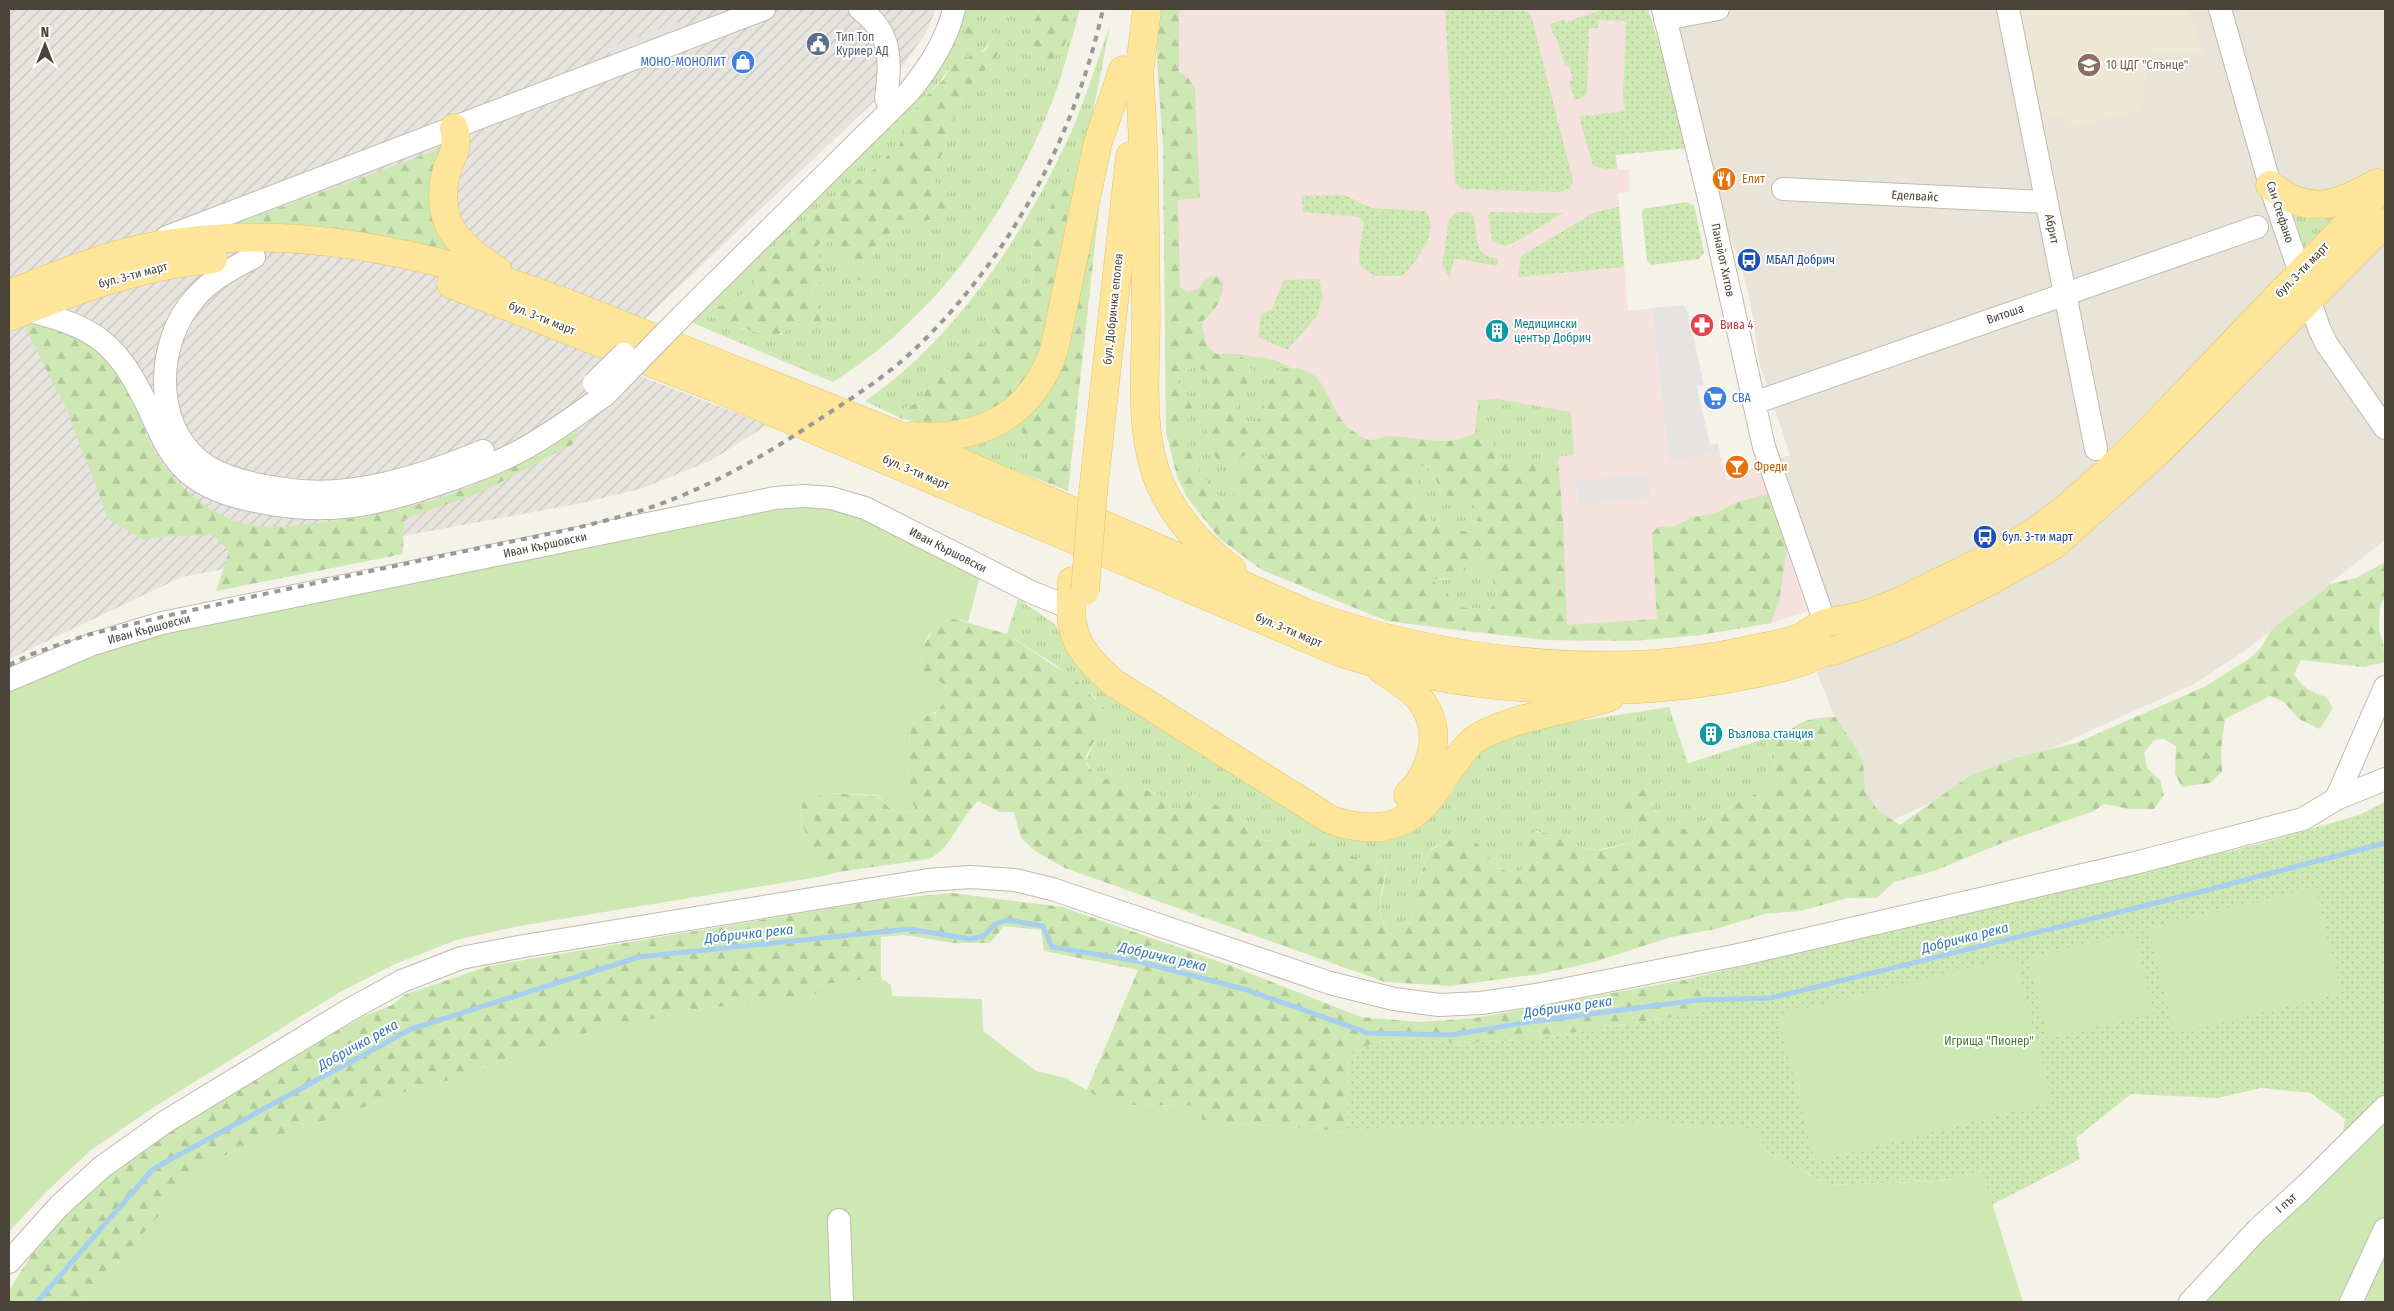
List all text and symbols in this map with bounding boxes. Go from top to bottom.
north arrow [20,20,70,70]
text: N [41,24,49,41]
place label: Тип Топ Куриер АД [836,30,889,58]
public building icon: Тип Топ Куриер АД [805,31,831,57]
shop icon: МОНО-МОНОЛИТ [730,49,756,75]
school or university icon: 10 ЦДГ "Слънце" [2076,52,2102,78]
place label: МОНО-МОНОЛИТ [640,55,726,69]
place label: 10 ЦДГ "Слънце" [2106,58,2188,72]
restaurant icon: Елит [1711,166,1737,192]
place label: Елит [1742,172,1765,186]
street label: Сан Стефано [2263,179,2297,245]
street label: Еделвайс [1891,188,1939,204]
street label: Абрит [2042,213,2062,245]
street label: Панайот Хитов [1708,222,1738,298]
street label: бул. 3-ти март [2272,240,2332,300]
bus stop icon: МБАЛ Добрич [1736,247,1762,273]
street label: бул. Добричка епопея [1100,253,1126,365]
place label: МБАЛ Добрич [1766,253,1835,267]
street label: бул. 3-ти март [97,259,169,291]
street label: бул. 3-ти март [507,298,578,338]
street label: Витоша [1985,301,2026,327]
pharmacy icon: Вива 4 [1689,312,1715,338]
place label: Медицински център Добрич [1514,317,1591,345]
building icon: Медицински център Добрич [1484,318,1510,344]
place label: Вива 4 [1720,318,1754,332]
supermarket icon: CBA [1702,385,1728,411]
place label: CBA [1732,391,1752,405]
street label: бул. 3-ти март [881,452,951,492]
bar icon: Фреди [1724,454,1750,480]
place label: Фреди [1754,460,1788,474]
street label: Иван Кършовски [907,524,989,576]
bus stop icon: бул. 3-ти март [1972,524,1998,550]
street label: Иван Кършовски [502,529,588,561]
place label: бул. 3-ти март [2002,530,2073,544]
street label: бул. 3-ти март [1254,610,1324,650]
street label: Иван Кършовски [106,611,192,647]
building icon: Възлова станция [1698,721,1724,747]
place label: Възлова станция [1728,727,1814,741]
water label: Добричка река [1919,919,2010,957]
water label: Добричка река [703,921,794,947]
water label: Добричка река [1117,938,1208,975]
water label: Добричка река [1522,992,1613,1022]
water label: Добричка река [314,1016,401,1075]
park label: Игрища "Пионер" [1944,1034,2034,1048]
street label: І път [2273,1190,2299,1216]

